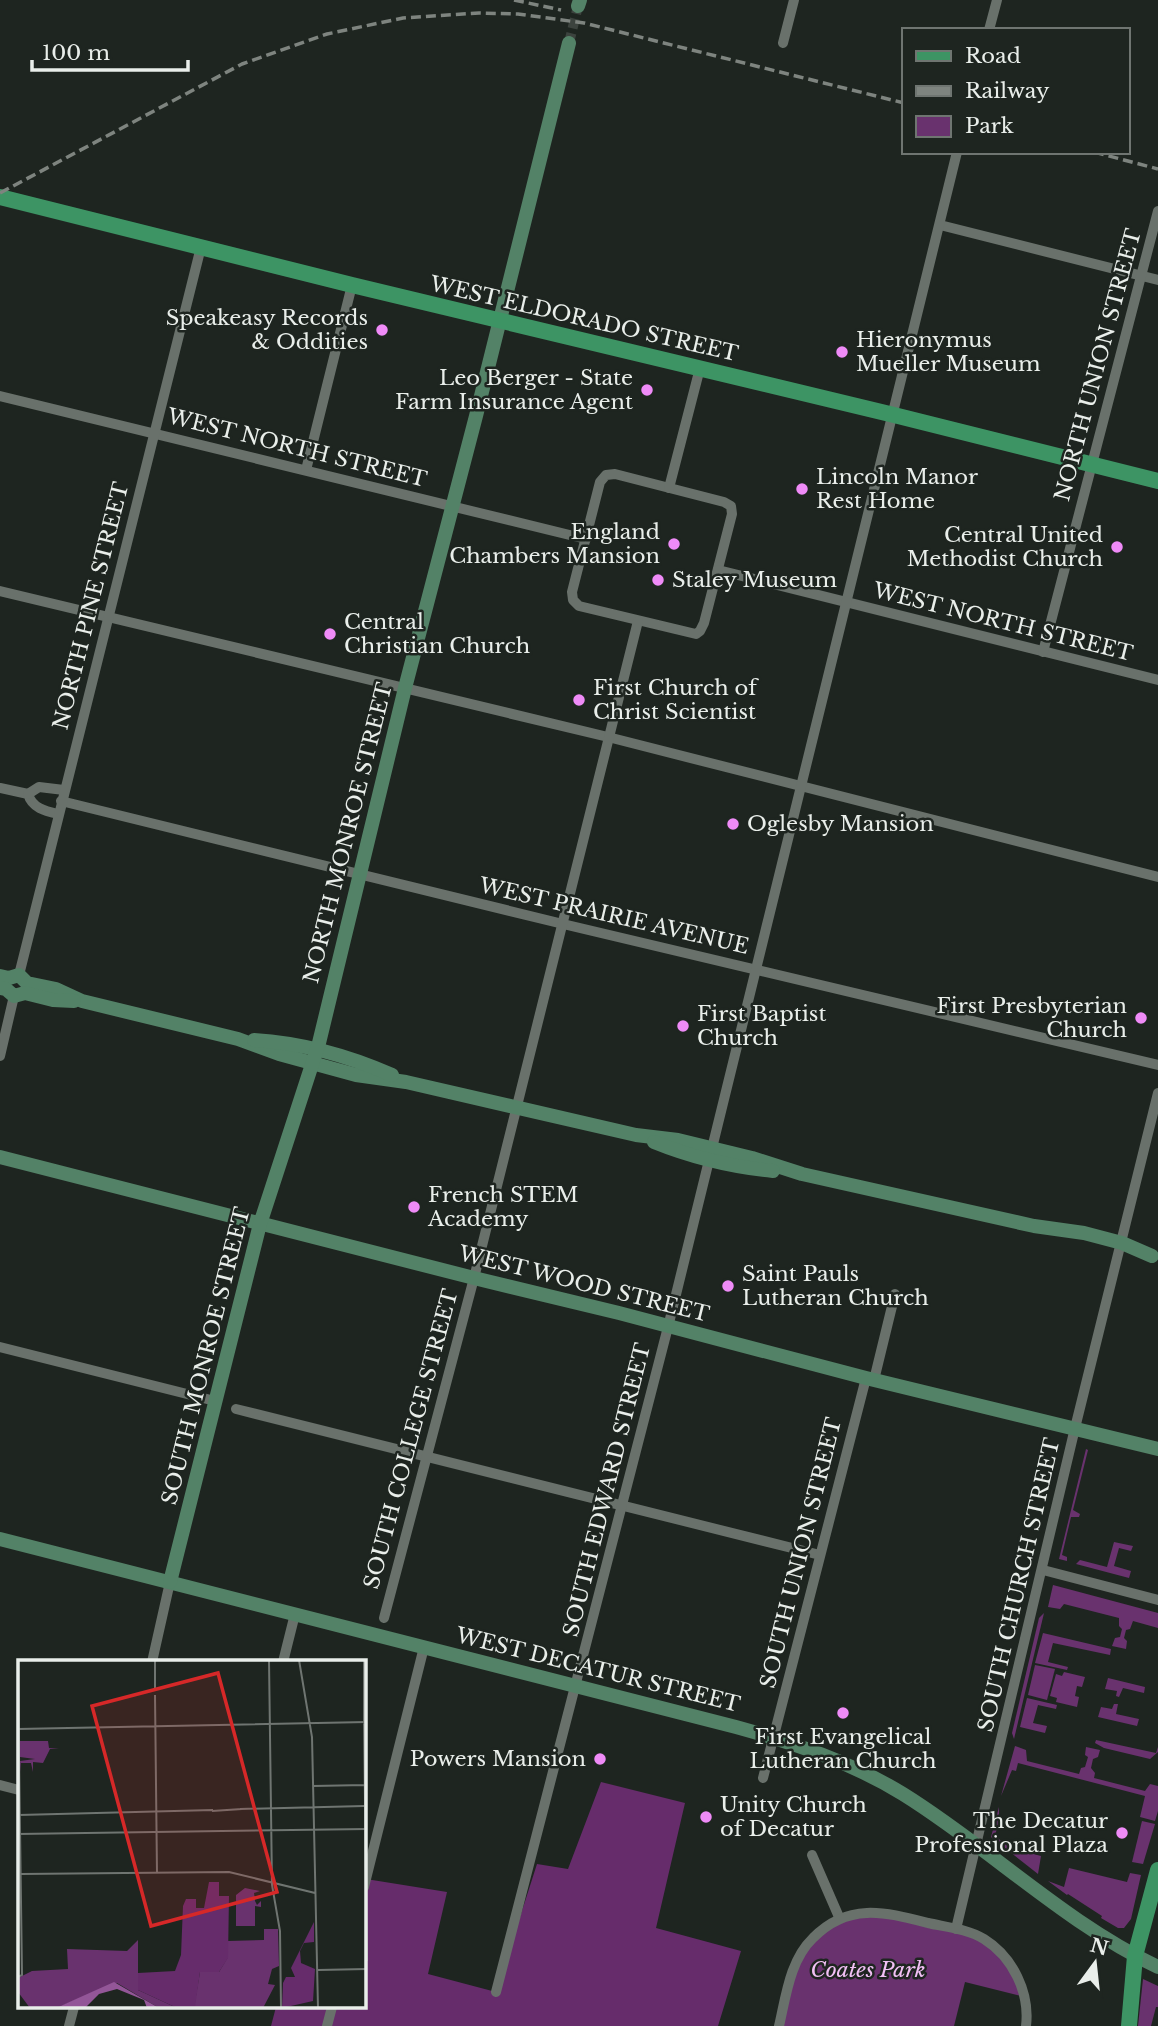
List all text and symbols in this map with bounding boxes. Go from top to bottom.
scale bar [32,28,187,72]
legend [902,28,1130,154]
text: 100 m [42,40,110,66]
text: Road [965,43,1021,69]
text: Railway [965,78,1050,104]
text: Park [965,113,1014,139]
street label: NORTH UNION STREET [1049,226,1147,504]
street label: WEST ELDORADO STREET [426,271,741,367]
place label: Speakeasy Records & Oddities [166,305,368,355]
marker: Speakeasy Records & Oddities [374,322,390,338]
place label: Hieronymus Mueller Museum [856,327,1041,377]
marker: Hieronymus Mueller Museum [834,344,850,360]
place label: Leo Berger - State Farm Insurance Agent [395,365,633,415]
marker: Leo Berger - State Farm Insurance Agent [639,382,655,398]
street label: WEST NORTH STREET [164,403,430,493]
place label: Lincoln Manor Rest Home [816,464,978,514]
street label: NORTH PINE STREET [48,479,134,732]
marker: Lincoln Manor Rest Home [794,481,810,497]
place label: England Chambers Mansion [449,519,660,569]
place label: Central United Methodist Church [907,522,1103,572]
marker: England Chambers Mansion [666,536,682,552]
marker: Central United Methodist Church [1109,539,1125,555]
place label: Staley Museum [672,567,838,593]
marker: Staley Museum [650,572,666,588]
street label: WEST NORTH STREET [870,577,1136,667]
place label: Central Christian Church [344,609,530,659]
marker: Central Christian Church [322,626,338,642]
place label: First Church of Christ Scientist [593,675,759,725]
street label: NORTH MONROE STREET [298,680,398,986]
marker: First Church of Christ Scientist [571,692,587,708]
place label: Oglesby Mansion [747,811,934,837]
marker: Oglesby Mansion [725,816,741,832]
street label: WEST PRAIRIE AVENUE [476,872,751,960]
place label: First Presbyterian Church [936,993,1127,1043]
place label: First Baptist Church [697,1001,826,1051]
marker: First Presbyterian Church [1133,1010,1149,1026]
marker: First Baptist Church [675,1018,691,1034]
place label: French STEM Academy [427,1182,578,1232]
marker: French STEM Academy [406,1199,422,1215]
street label: SOUTH MONROE STREET [156,1204,256,1508]
street label: WEST WOOD STREET [455,1240,712,1328]
place label: Saint Pauls Lutheran Church [742,1261,929,1311]
marker: Saint Pauls Lutheran Church [720,1278,736,1294]
street label: SOUTH COLLEGE STREET [358,1286,464,1592]
street label: SOUTH EDWARD STREET [558,1340,656,1639]
street label: SOUTH UNION STREET [755,1415,847,1691]
street label: SOUTH CHURCH STREET [973,1435,1066,1734]
street label: WEST DECATUR STREET [452,1622,743,1718]
inset map [18,1660,366,2008]
marker: First Evangelical Lutheran Church [835,1705,851,1721]
place label: First Evangelical Lutheran Church [750,1724,936,1774]
place label: Powers Mansion [410,1746,586,1772]
marker: Powers Mansion [592,1751,608,1767]
place label: Unity Church of Decatur [720,1792,867,1842]
place label: The Decatur Professional Plaza [914,1808,1108,1858]
marker: Unity Church of Decatur [698,1809,714,1825]
marker: The Decatur Professional Plaza [1114,1825,1130,1841]
north arrow [1060,1928,1130,1998]
text: N [1088,1934,1111,1961]
park label: Coates Park [810,1957,926,1983]

